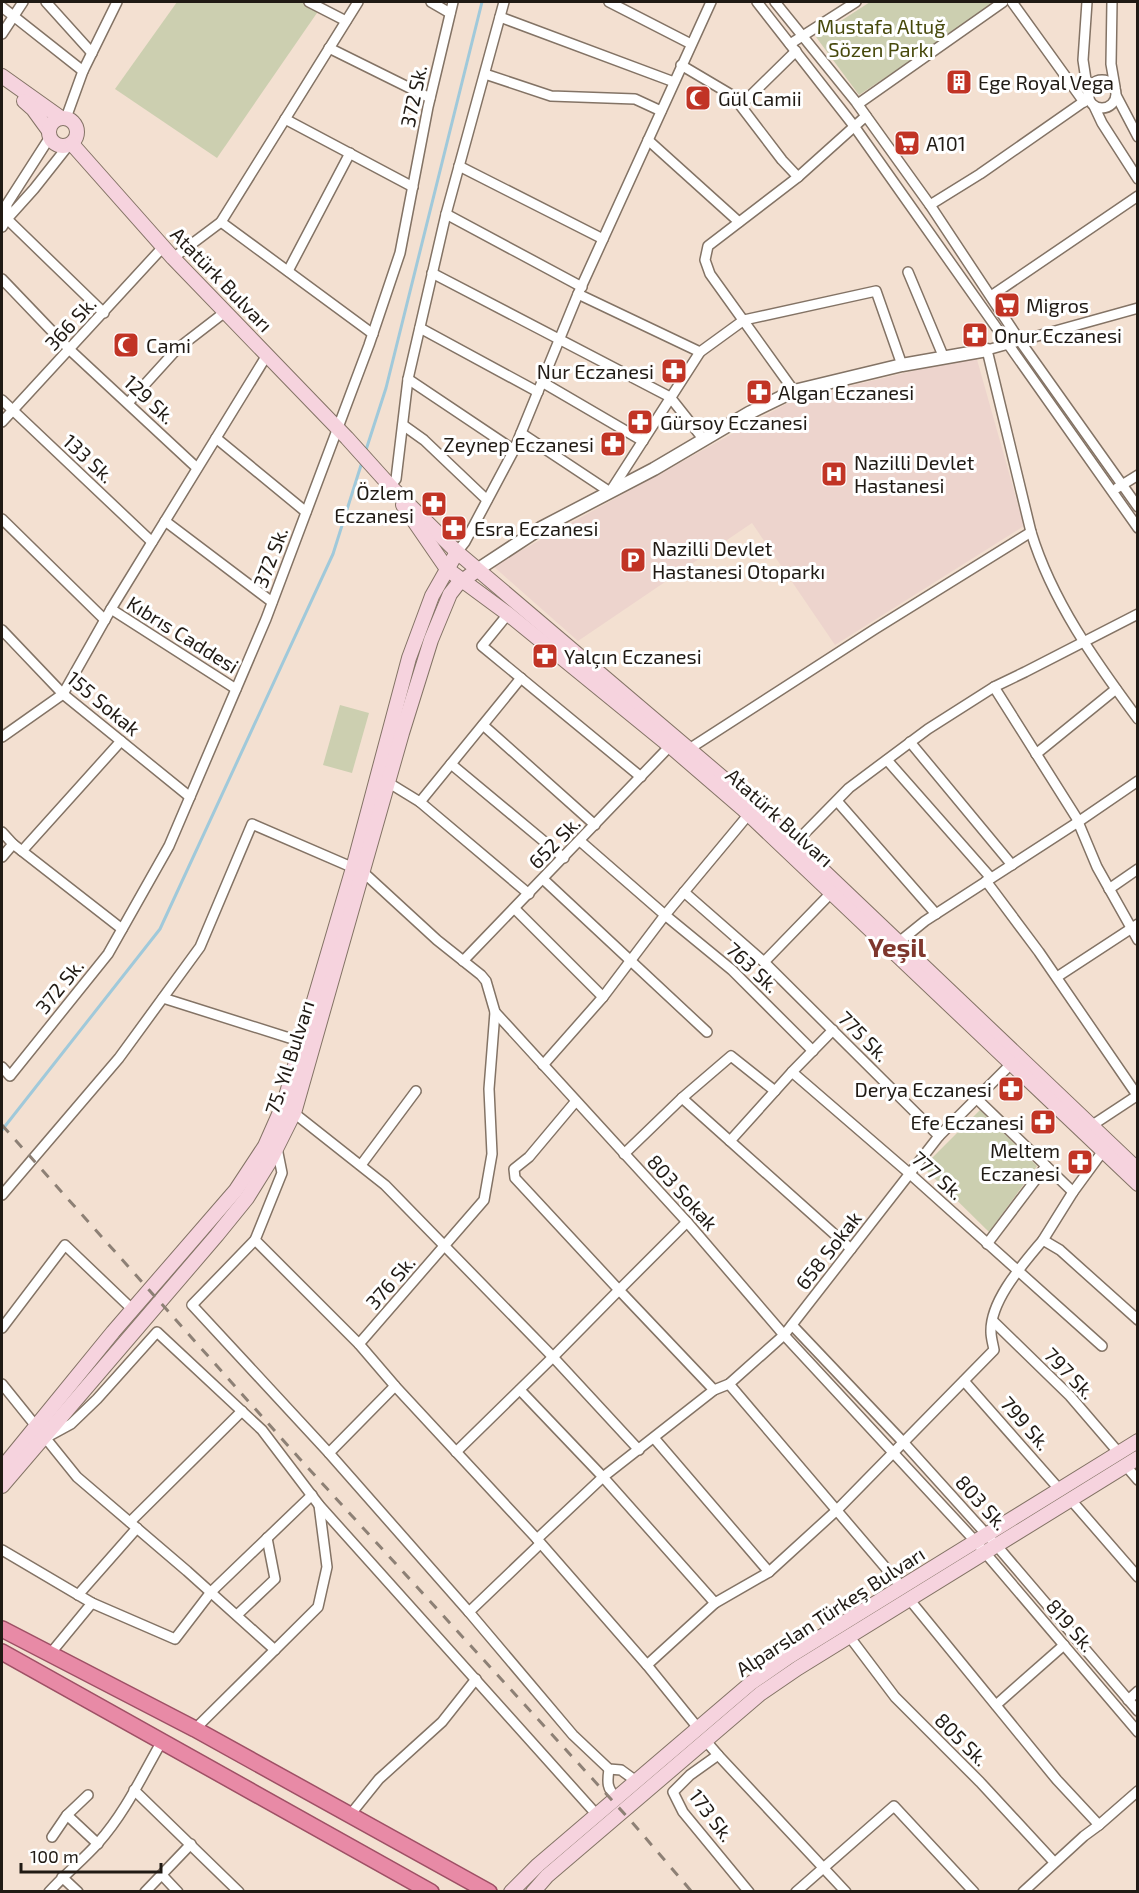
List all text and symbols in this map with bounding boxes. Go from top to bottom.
park label: Mustafa Altuğ Sözen Parkı [817,14,945,61]
street label: 372 Sk. [395,63,431,129]
building icon: Ege Royal Vega [944,67,974,97]
place label: Ege Royal Vega [978,70,1114,94]
mosque icon: Gül Camii [683,83,713,113]
place label: Gül Camii [718,86,802,110]
supermarket icon: A101 [892,128,922,158]
place label: A101 [926,131,966,155]
street label: Atatürk Bulvarı [166,222,278,336]
supermarket icon: Migros [992,290,1022,320]
street label: 366 Sk. [39,291,101,355]
place label: Migros [1026,293,1089,317]
pharmacy icon: Onur Eczanesi [960,320,990,350]
place label: Onur Eczanesi [994,323,1122,347]
mosque icon: Cami [111,330,141,360]
place label: Cami [146,333,191,357]
pharmacy icon: Nur Eczanesi [659,356,689,386]
place label: Nur Eczanesi [537,359,654,383]
street label: 129 Sk. [119,369,181,429]
pharmacy icon: Algan Eczanesi [744,377,774,407]
place label: Algan Eczanesi [778,380,914,404]
pharmacy icon: Gürsoy Eczanesi [625,407,655,437]
place label: Gürsoy Eczanesi [660,410,808,434]
street label: 133 Sk. [59,429,119,487]
pharmacy icon: Zeynep Eczanesi [598,429,628,459]
place label: Zeynep Eczanesi [443,432,594,456]
place label: Nazilli Devlet Hastanesi [854,450,975,497]
hospital icon: Nazilli Devlet Hastanesi [819,459,849,489]
place label: Özlem Eczanesi [334,480,414,527]
pharmacy icon: Özlem Eczanesi [419,489,449,519]
pharmacy icon: Esra Eczanesi [439,513,469,543]
place label: Esra Eczanesi [474,516,598,540]
street label: 372 Sk. [248,523,292,591]
place label: Nazilli Devlet Hastanesi Otoparkı [652,536,825,583]
parking icon: Nazilli Devlet Hastanesi Otoparkı [618,545,648,575]
street label: Kıbrıs Caddesi [123,590,243,678]
pharmacy icon: Yalçın Eczanesi [530,641,560,671]
place label: Yalçın Eczanesi [564,644,702,669]
street label: 155 Sokak [63,666,145,740]
street label: Atatürk Bulvarı [721,763,839,871]
street label: 652 Sk. [523,811,585,873]
district label: Yeşil [868,931,927,964]
street label: 763 Sk. [722,937,784,997]
street label: 372 Sk. [30,954,88,1018]
street label: 75. Yıl Bulvarı [259,997,319,1117]
street label: 775 Sk. [834,1006,894,1066]
pharmacy icon: Derya Eczanesi [996,1074,1026,1104]
place label: Derya Eczanesi [854,1077,992,1101]
pharmacy icon: Efe Eczanesi [1028,1107,1058,1137]
place label: Efe Eczanesi [911,1110,1024,1134]
place label: Meltem Eczanesi [980,1138,1060,1185]
street label: 777 Sk. [907,1146,969,1204]
pharmacy icon: Meltem Eczanesi [1065,1147,1095,1177]
street label: 803 Sokak [643,1149,723,1235]
street label: 658 Sokak [790,1206,866,1294]
street label: 376 Sk. [360,1250,420,1314]
street label: 797 Sk. [1040,1342,1100,1404]
street label: 799 Sk. [996,1391,1056,1455]
street label: 803 Sk. [951,1470,1013,1534]
street label: Alparslan Türkeş Bulvarı [731,1541,929,1682]
street label: 819 Sk. [1042,1594,1100,1656]
street label: 805 Sk. [930,1707,994,1771]
street label: 173 Sk. [684,1784,740,1846]
scale bar [21,1836,160,1874]
text: 100 m [30,1845,79,1867]

